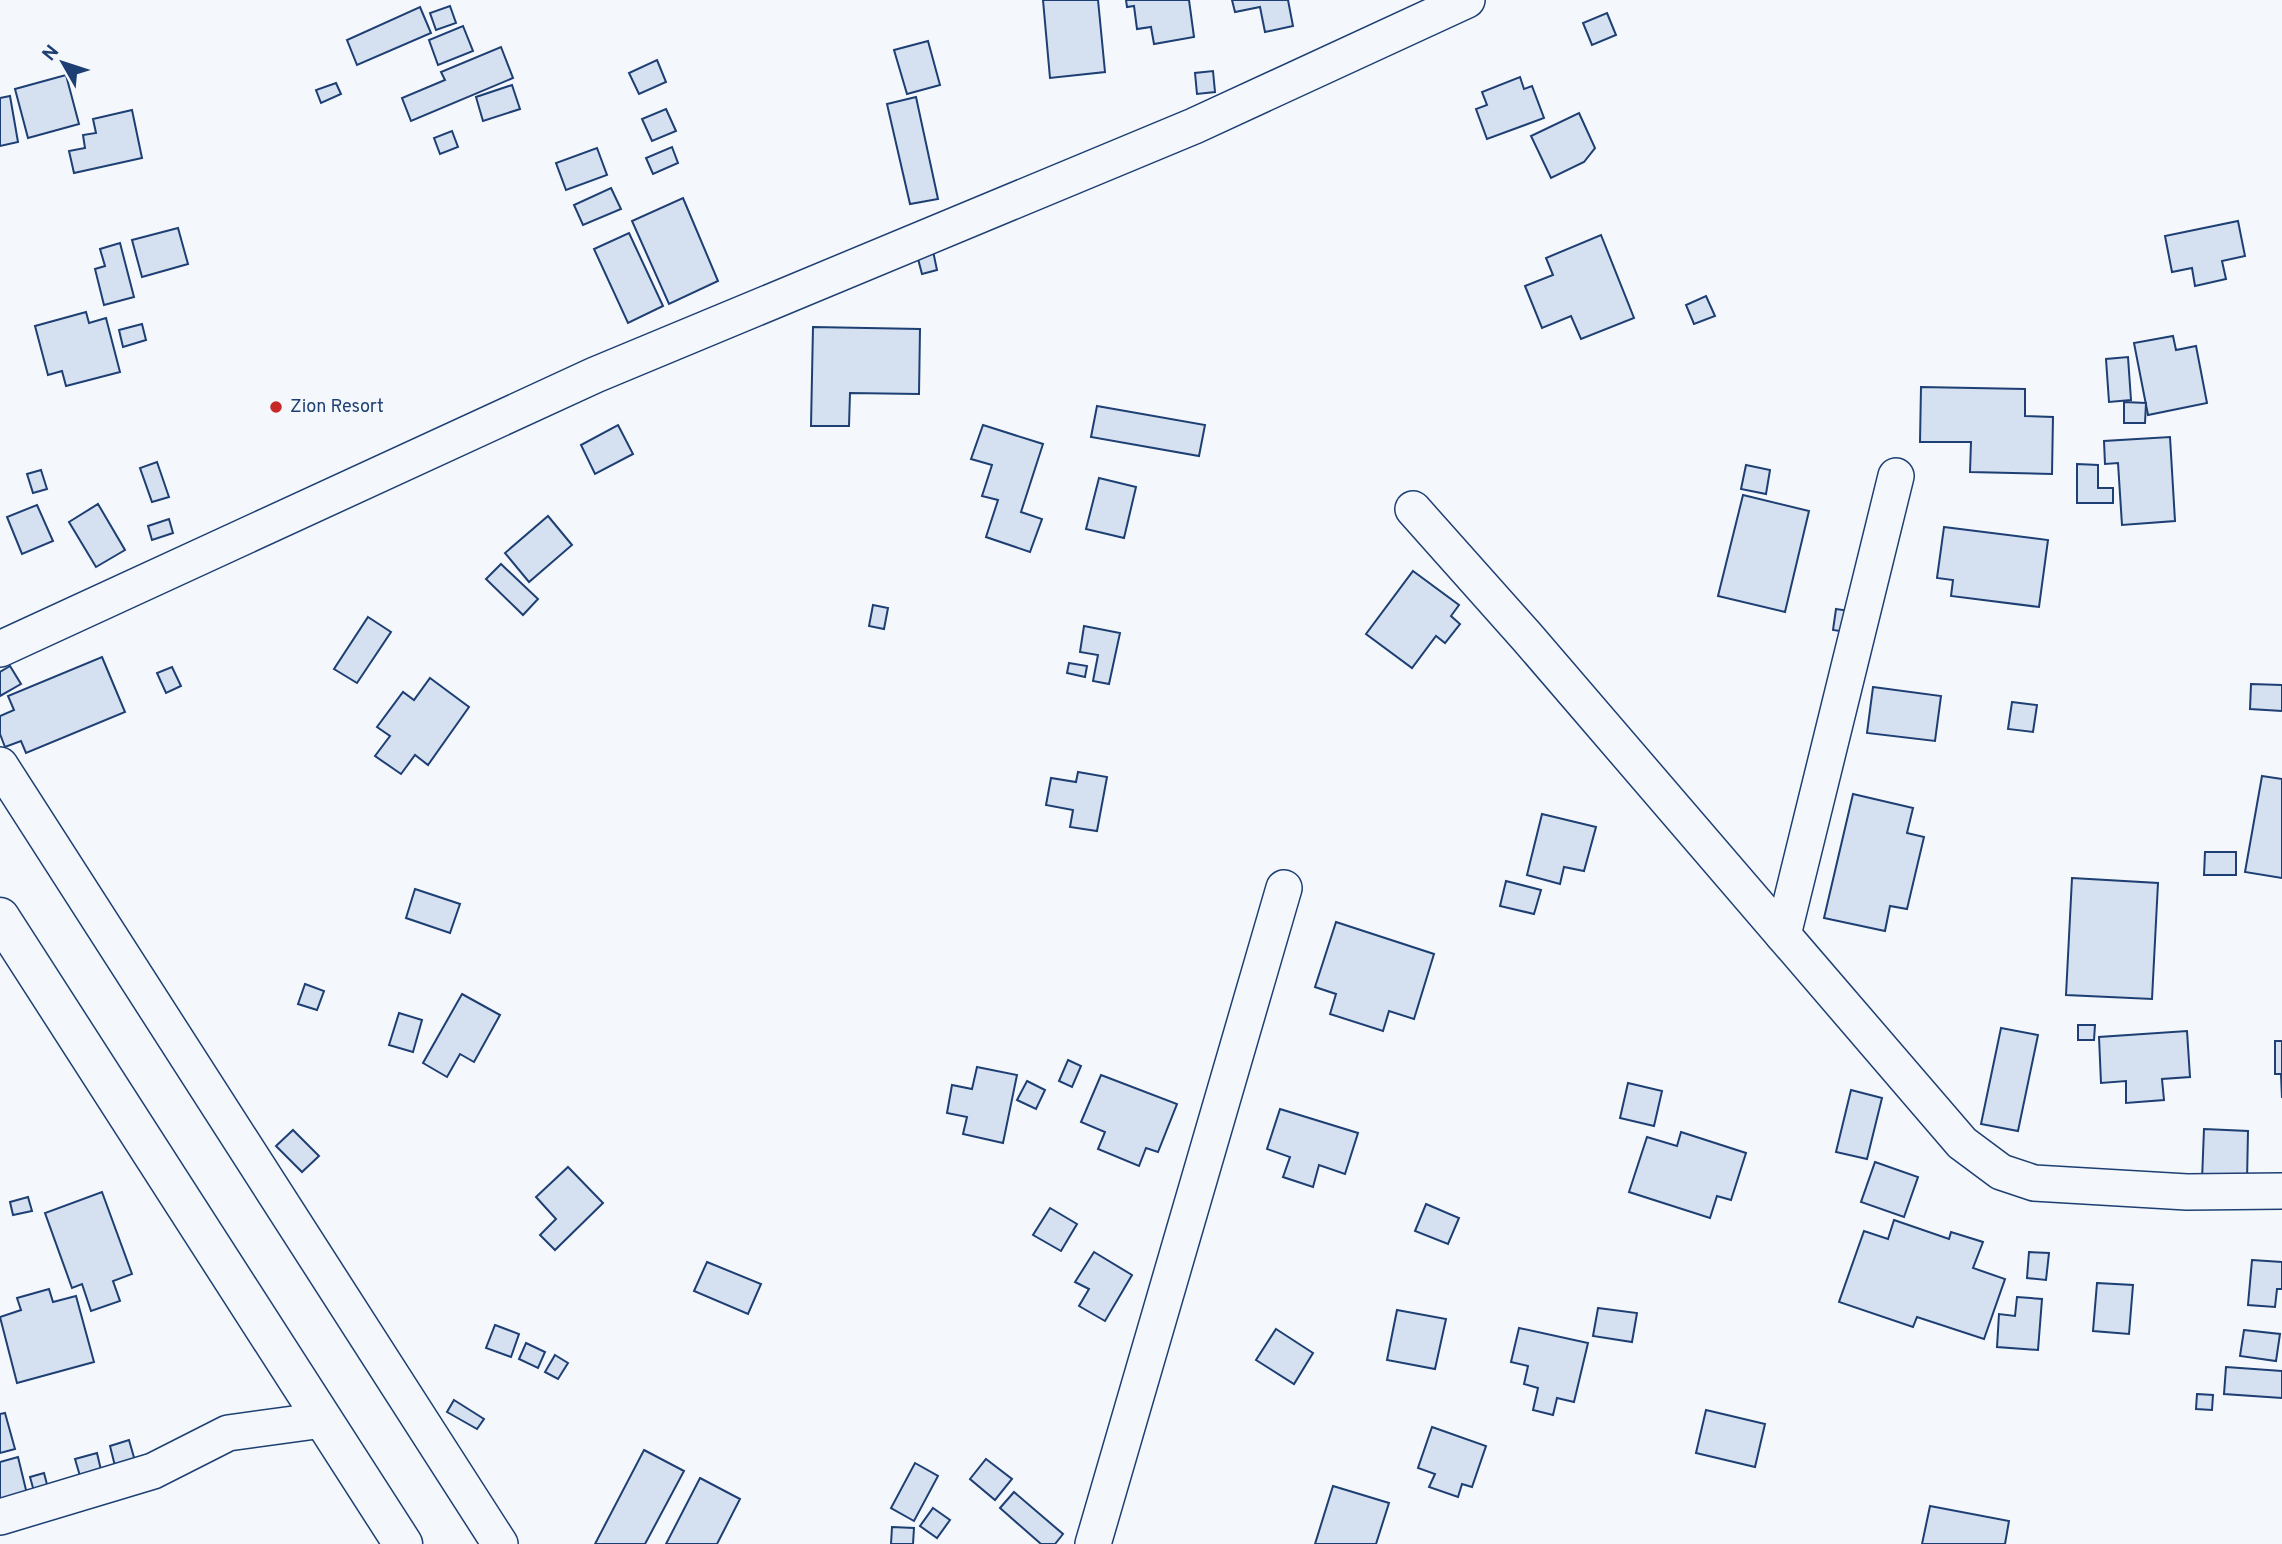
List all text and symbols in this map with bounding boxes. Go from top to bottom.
north arrow [28,28,98,98]
text: N [38,41,65,66]
place label: Zion Resort [290,396,384,419]
marker: Zion Resort [268,399,284,415]

